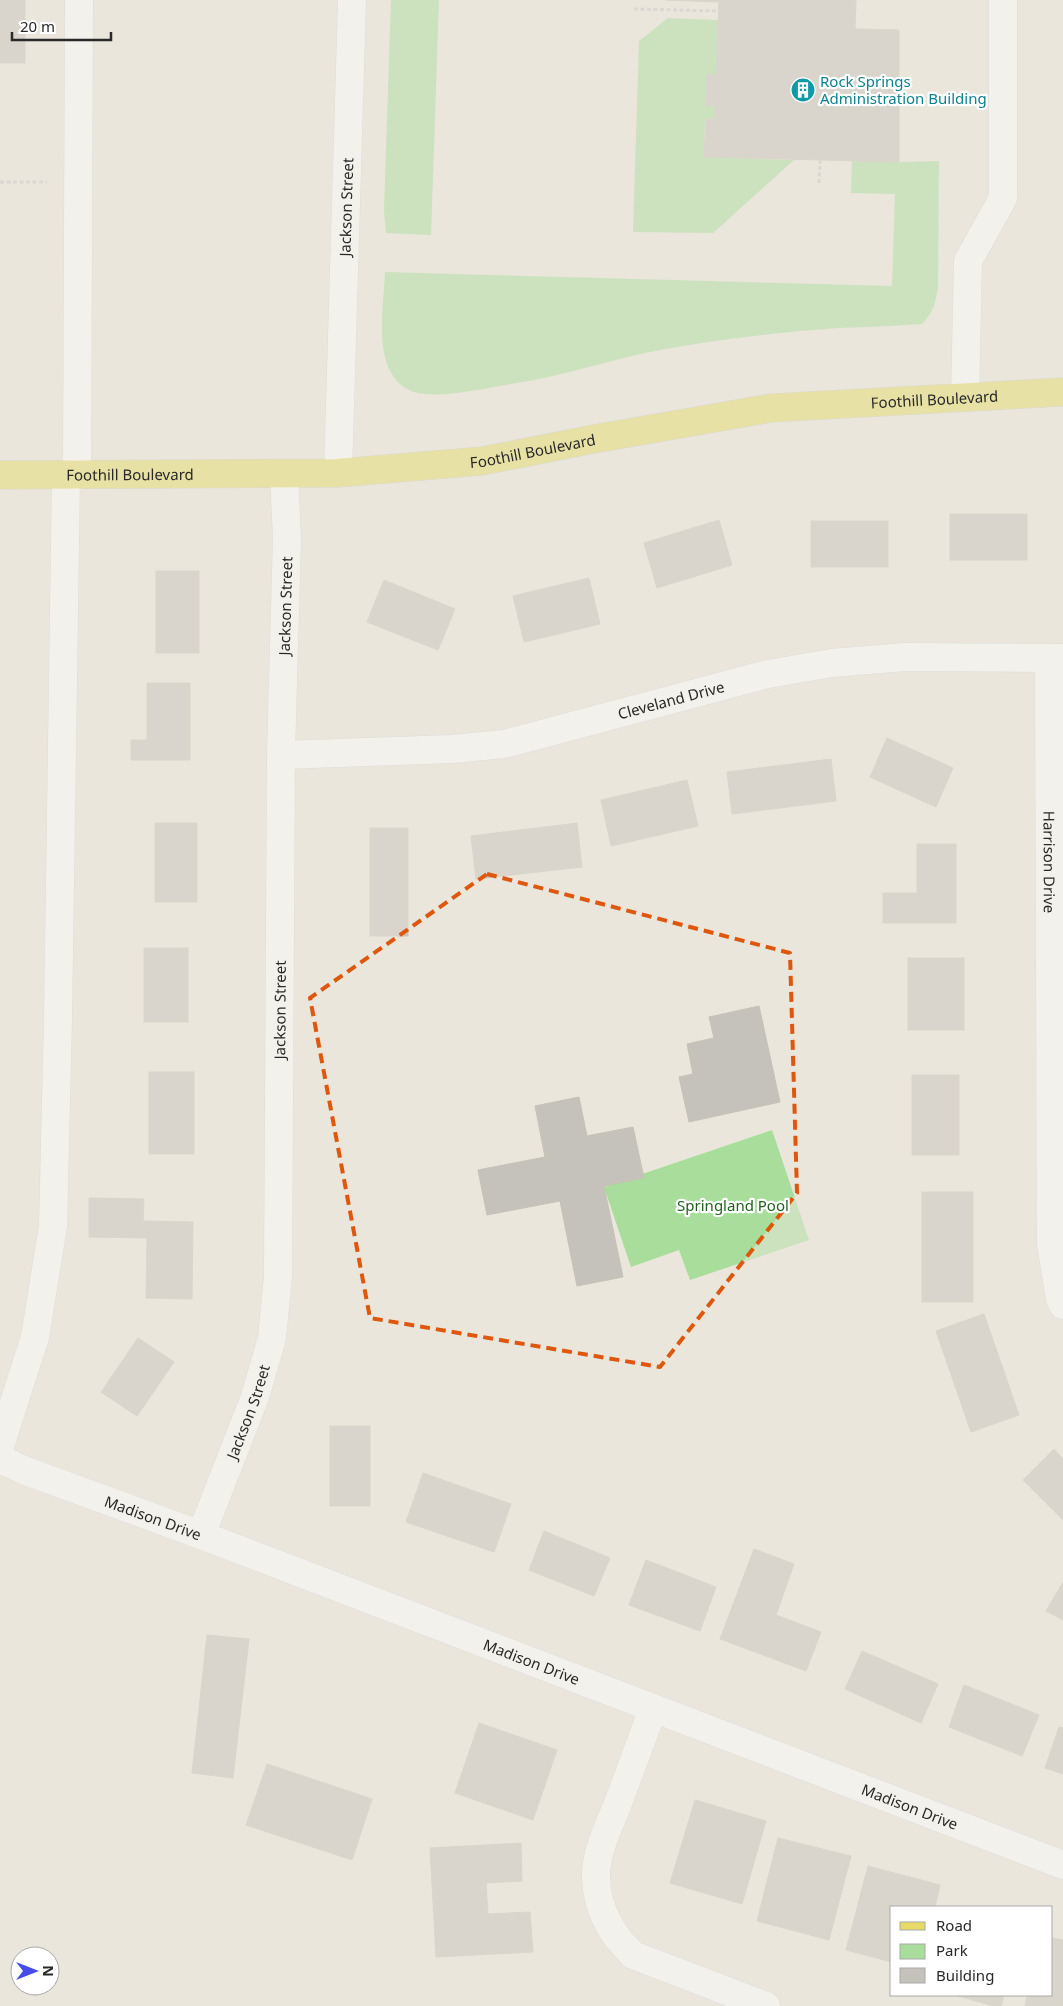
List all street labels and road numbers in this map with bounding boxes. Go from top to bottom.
street label: Jackson Street [334,157,357,259]
street label: Foothill Boulevard [870,386,999,413]
street label: Foothill Boulevard [469,429,597,472]
street label: Foothill Boulevard [66,464,194,485]
street label: Jackson Street [274,556,297,658]
street label: Cleveland Drive [615,676,726,723]
street label: Harrison Drive [1040,811,1060,913]
street label: Jackson Street [269,960,290,1062]
street label: Jackson Street [221,1362,274,1464]
street label: Madison Drive [102,1491,204,1544]
street label: Madison Drive [481,1634,583,1689]
street label: Madison Drive [859,1779,961,1834]

